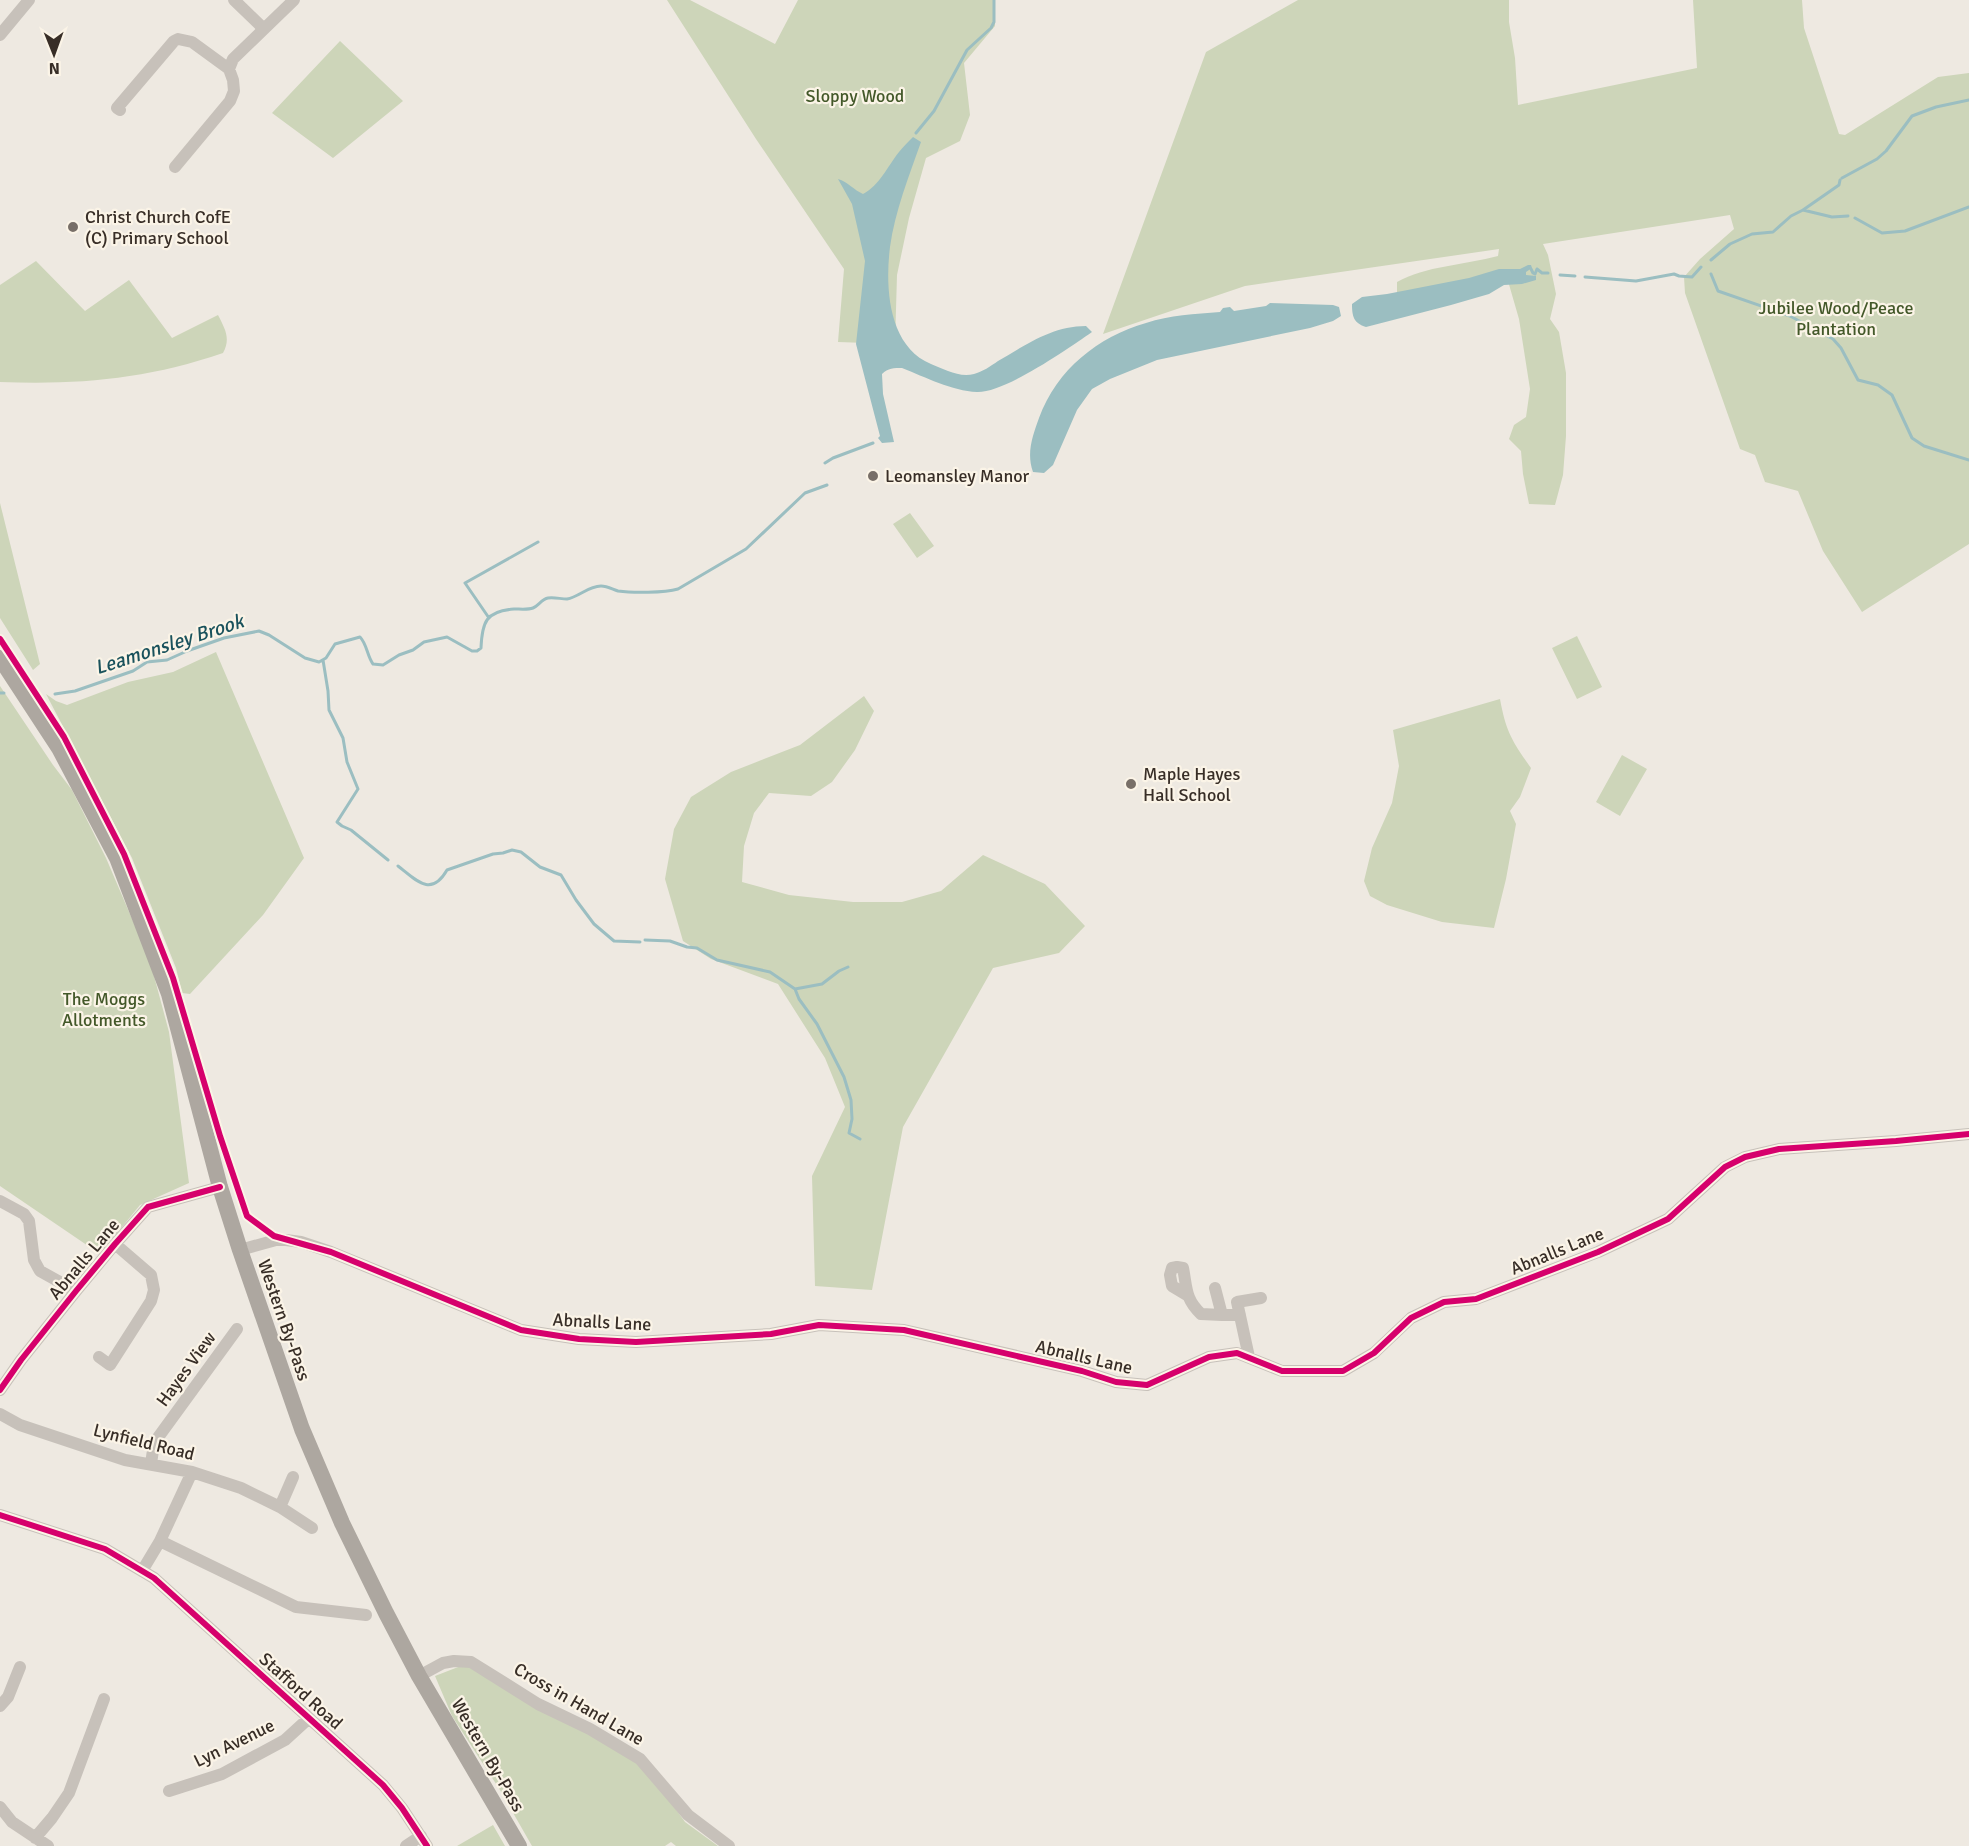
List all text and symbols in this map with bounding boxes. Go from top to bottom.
north arrow [24,24,84,84]
text: N [49,58,60,78]
park label: Sloppy Wood [806,85,904,107]
place label: Christ Church CofE (C) Primary School [85,206,231,249]
marker: Christ Church CofE (C) Primary School [66,220,80,234]
park label: Jubilee Wood/Peace Plantation [1759,297,1914,340]
place label: Leomansley Manor [885,465,1030,487]
marker: Leomansley Manor [866,469,880,483]
water label: Leamonsley Brook [92,608,249,680]
place label: Maple Hayes Hall School [1143,763,1241,806]
marker: Maple Hayes Hall School [1124,777,1138,791]
park label: The Moggs Allotments [62,988,146,1031]
street label: Abnalls Lane [44,1214,124,1304]
street label: Abnalls Lane [1507,1222,1607,1280]
street label: Western By-Pass [253,1256,315,1384]
street label: Abnalls Lane [552,1308,652,1336]
street label: Hayes View [152,1327,220,1411]
street label: Abnalls Lane [1033,1335,1135,1379]
street label: Lynfield Road [91,1419,197,1465]
street label: Stafford Road [255,1648,347,1734]
street label: Cross in Hand Lane [510,1658,648,1750]
street label: Western By-Pass [447,1694,529,1816]
street label: Lyn Avenue [190,1714,278,1772]

